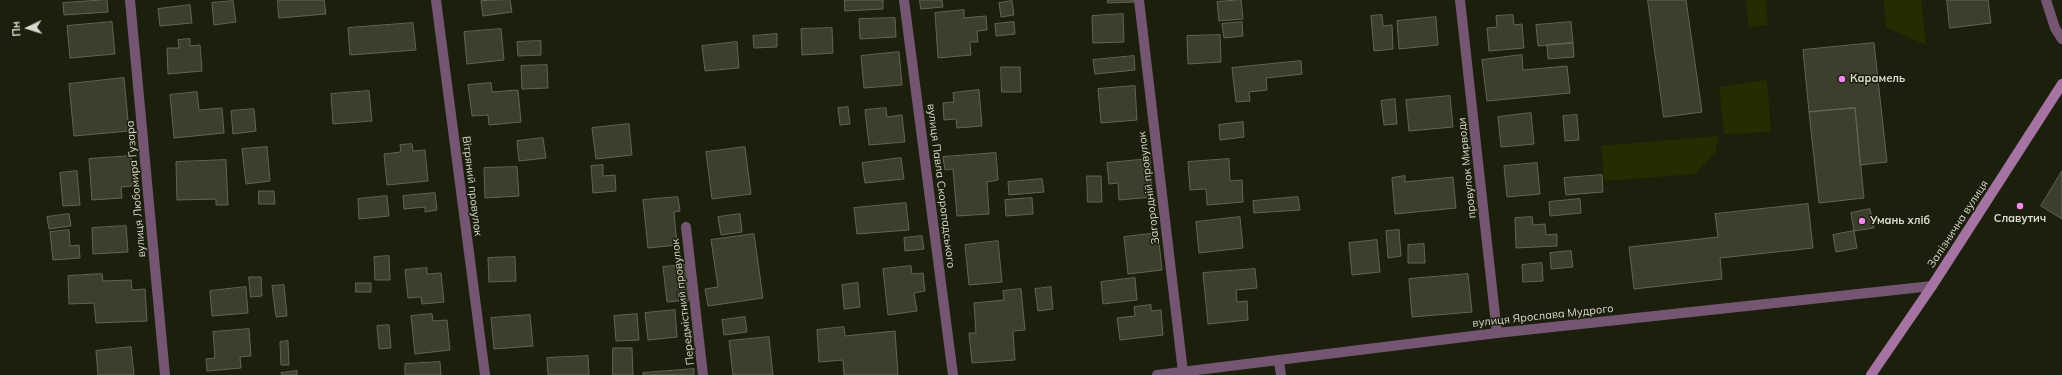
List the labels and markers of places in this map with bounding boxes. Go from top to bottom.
place label: Карамель [1850,72,1905,86]
marker: Карамель [1837,74,1847,84]
marker: Славутич [2015,201,2025,211]
place label: Славутич [1994,212,2046,226]
place label: Умань хліб [1870,214,1930,228]
marker: Умань хліб [1857,216,1867,226]

